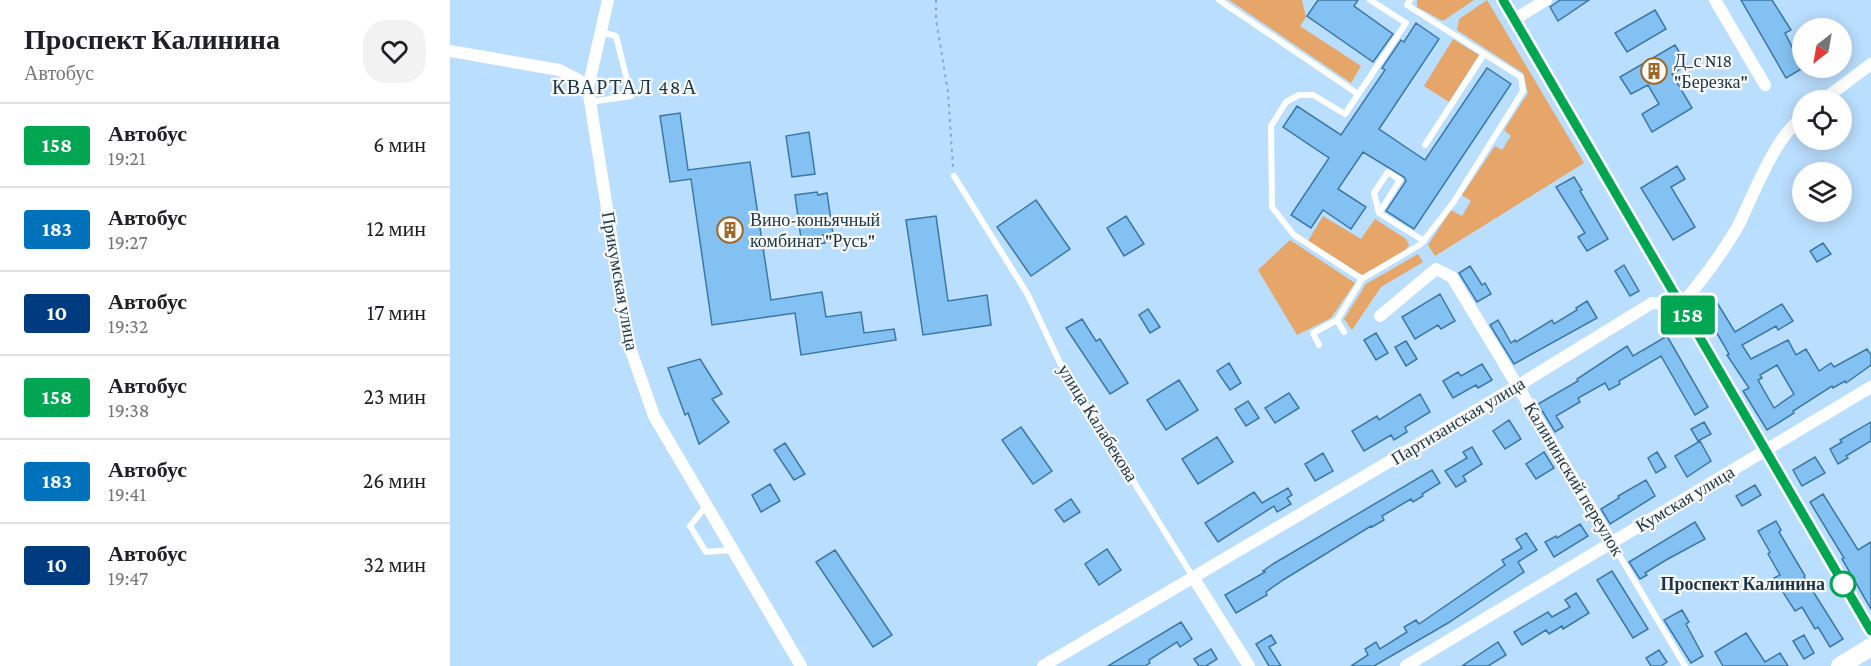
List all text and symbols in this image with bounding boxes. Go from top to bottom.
north arrow [1792,18,1852,78]
map controls [1792,18,1852,222]
button: heart [363,20,426,83]
text: Проспект Калинина [24,24,280,55]
place label: Д_с N18 "Березка" [1674,51,1748,92]
building icon: Д_с N18 "Березка" [1639,56,1669,86]
text: Автобус [24,62,94,84]
district label: КВАРТАЛ 48А [552,76,698,98]
button: locate [1792,90,1852,150]
text: Автобус [108,121,187,146]
text: 6 мин [373,132,426,157]
text: 158 [42,133,72,157]
text: 19:21 [108,147,146,169]
button: layers [1792,162,1852,222]
text: Автобус [108,205,187,230]
street label: Прикумская улица [598,210,642,352]
place label: Вино-коньячный комбинат "Русь" [750,210,881,251]
building icon: Вино-коньячный комбинат "Русь" [715,215,745,245]
text: 12 мин [367,216,426,241]
text: 183 [42,217,72,241]
text: 19:27 [108,231,148,253]
text: Автобус [108,289,187,314]
line badge: 158 [1654,296,1722,334]
text: 17 мин [367,300,426,325]
text: 10 [47,301,67,325]
text: 158 [1673,303,1703,327]
text: 19:32 [108,315,148,337]
street label: улица Калабекова [1054,361,1142,485]
text: Автобус [108,373,187,398]
street label: Партизанская улица [1387,373,1529,469]
text: 23 мин [363,384,426,409]
text: 158 [42,385,72,409]
street label: Калининский переулок [1520,398,1628,560]
text: 19:38 [108,399,150,421]
text: Автобус [108,457,187,482]
street label: Кумская улица [1632,462,1738,536]
text: 26 мин [363,468,426,493]
text: 183 [42,469,72,493]
text: 19:41 [108,483,146,505]
text: Автобус [108,541,187,566]
text: 32 мин [364,552,426,577]
text: 10 [47,553,67,577]
text: 19:47 [108,567,148,589]
marker: Проспект Калинина [1830,571,1856,597]
place label: Проспект Калинина [1660,574,1825,594]

